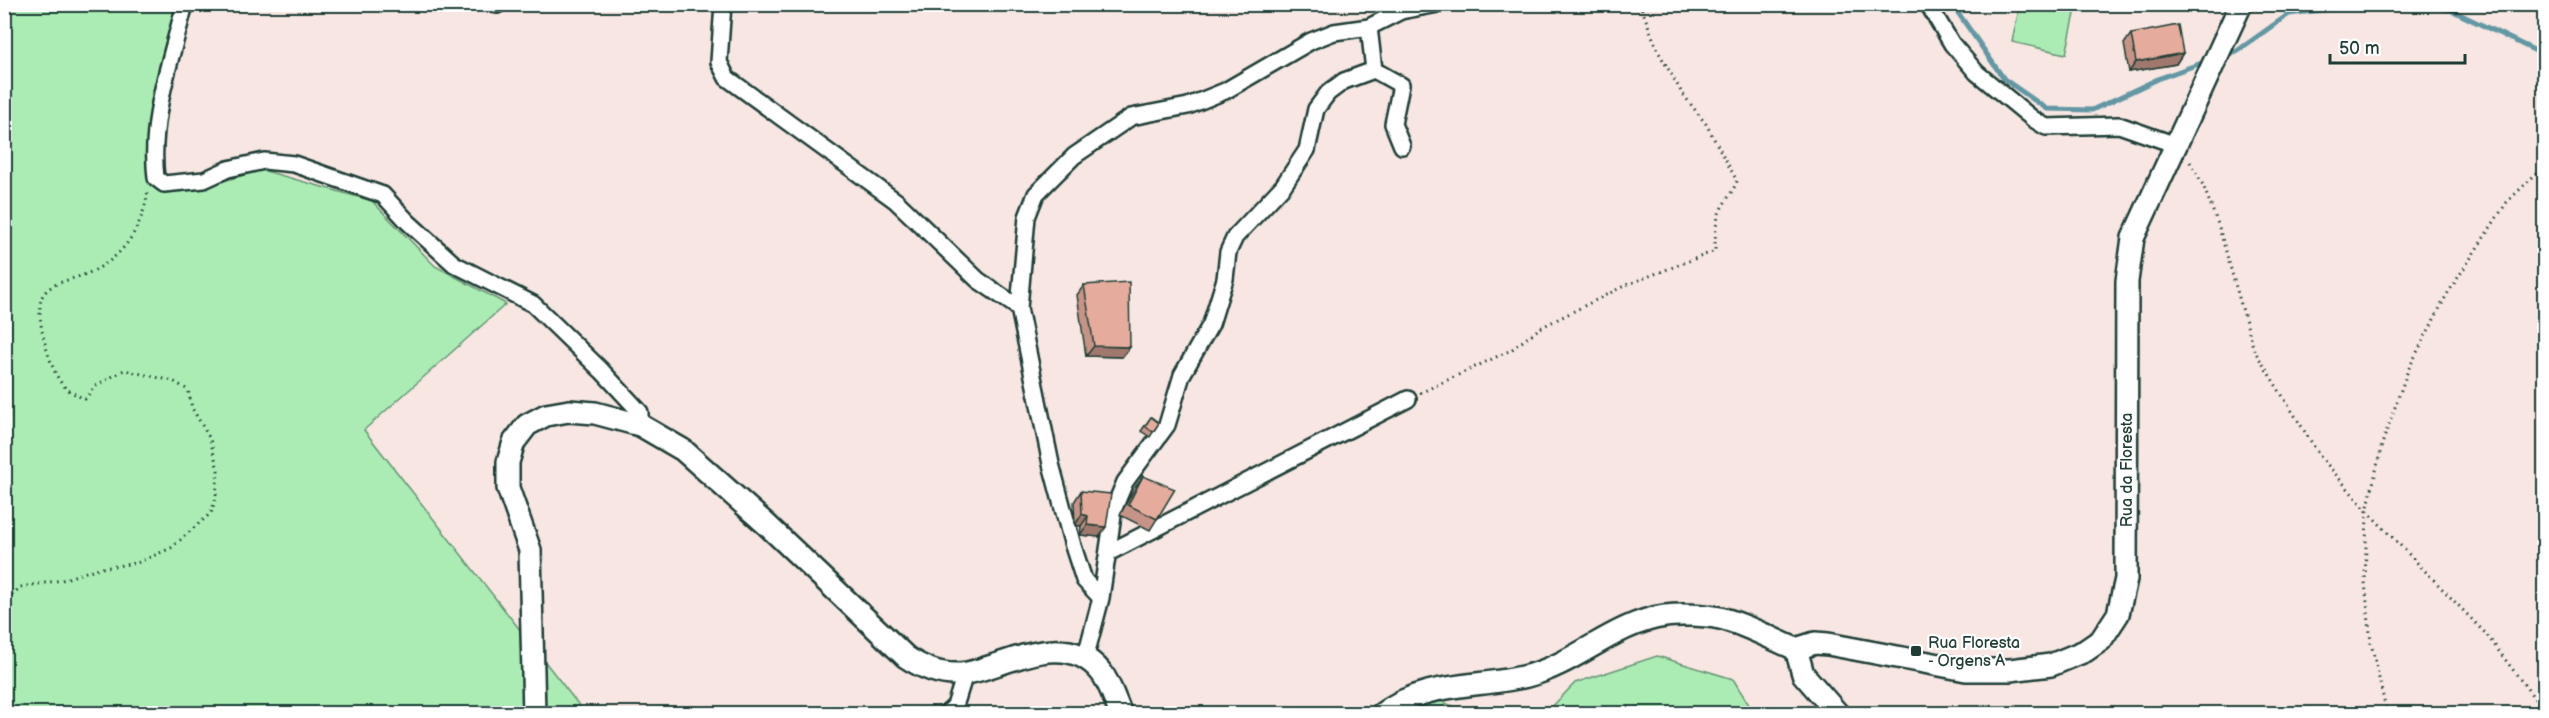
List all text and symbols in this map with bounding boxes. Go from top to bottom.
scale bar [2330,27,2465,65]
text: 50 m [2339,38,2380,59]
street label: Rua da Floresta [2118,413,2137,527]
place label: Rua Floresta - Orgens A [1928,634,2020,671]
marker: Rua Floresta - Orgens A [1909,644,1923,658]

